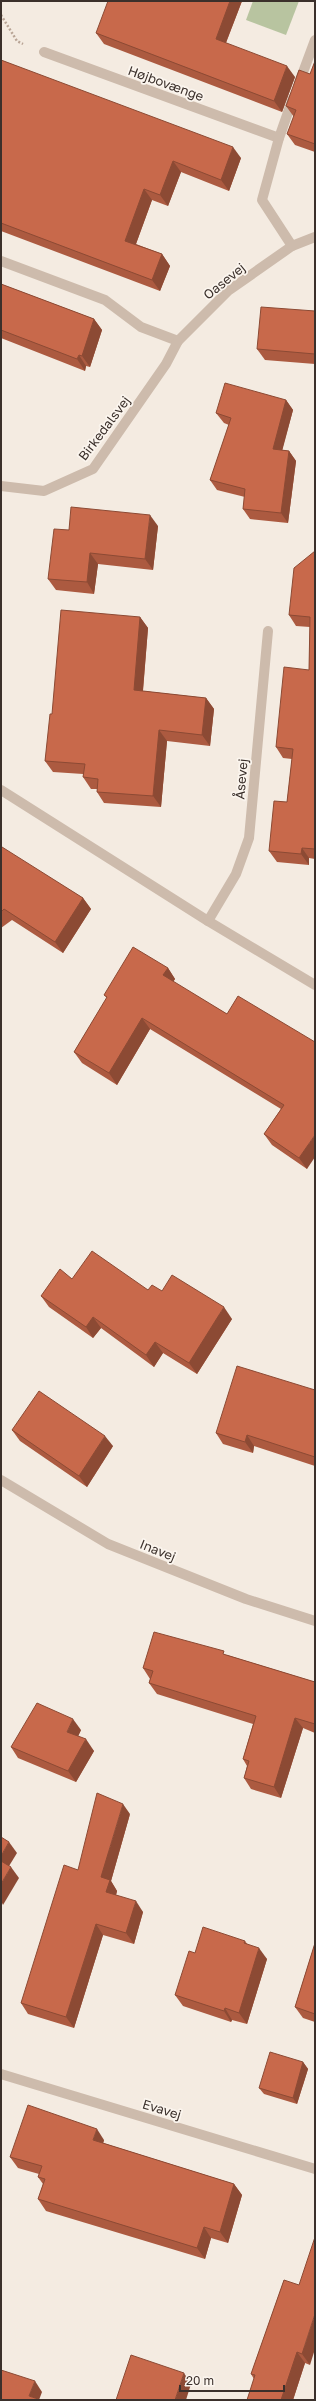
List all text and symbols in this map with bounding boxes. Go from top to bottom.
street label: Højbovænge [126,62,206,104]
street label: Oasevej [200,259,248,303]
street label: Birkedalsvej [75,393,133,463]
street label: Åsevej [231,758,251,800]
street label: Inavej [138,1536,178,1564]
street label: Evavej [141,2096,183,2122]
scale bar [180,2367,284,2393]
text: 20 m [186,2373,214,2388]

